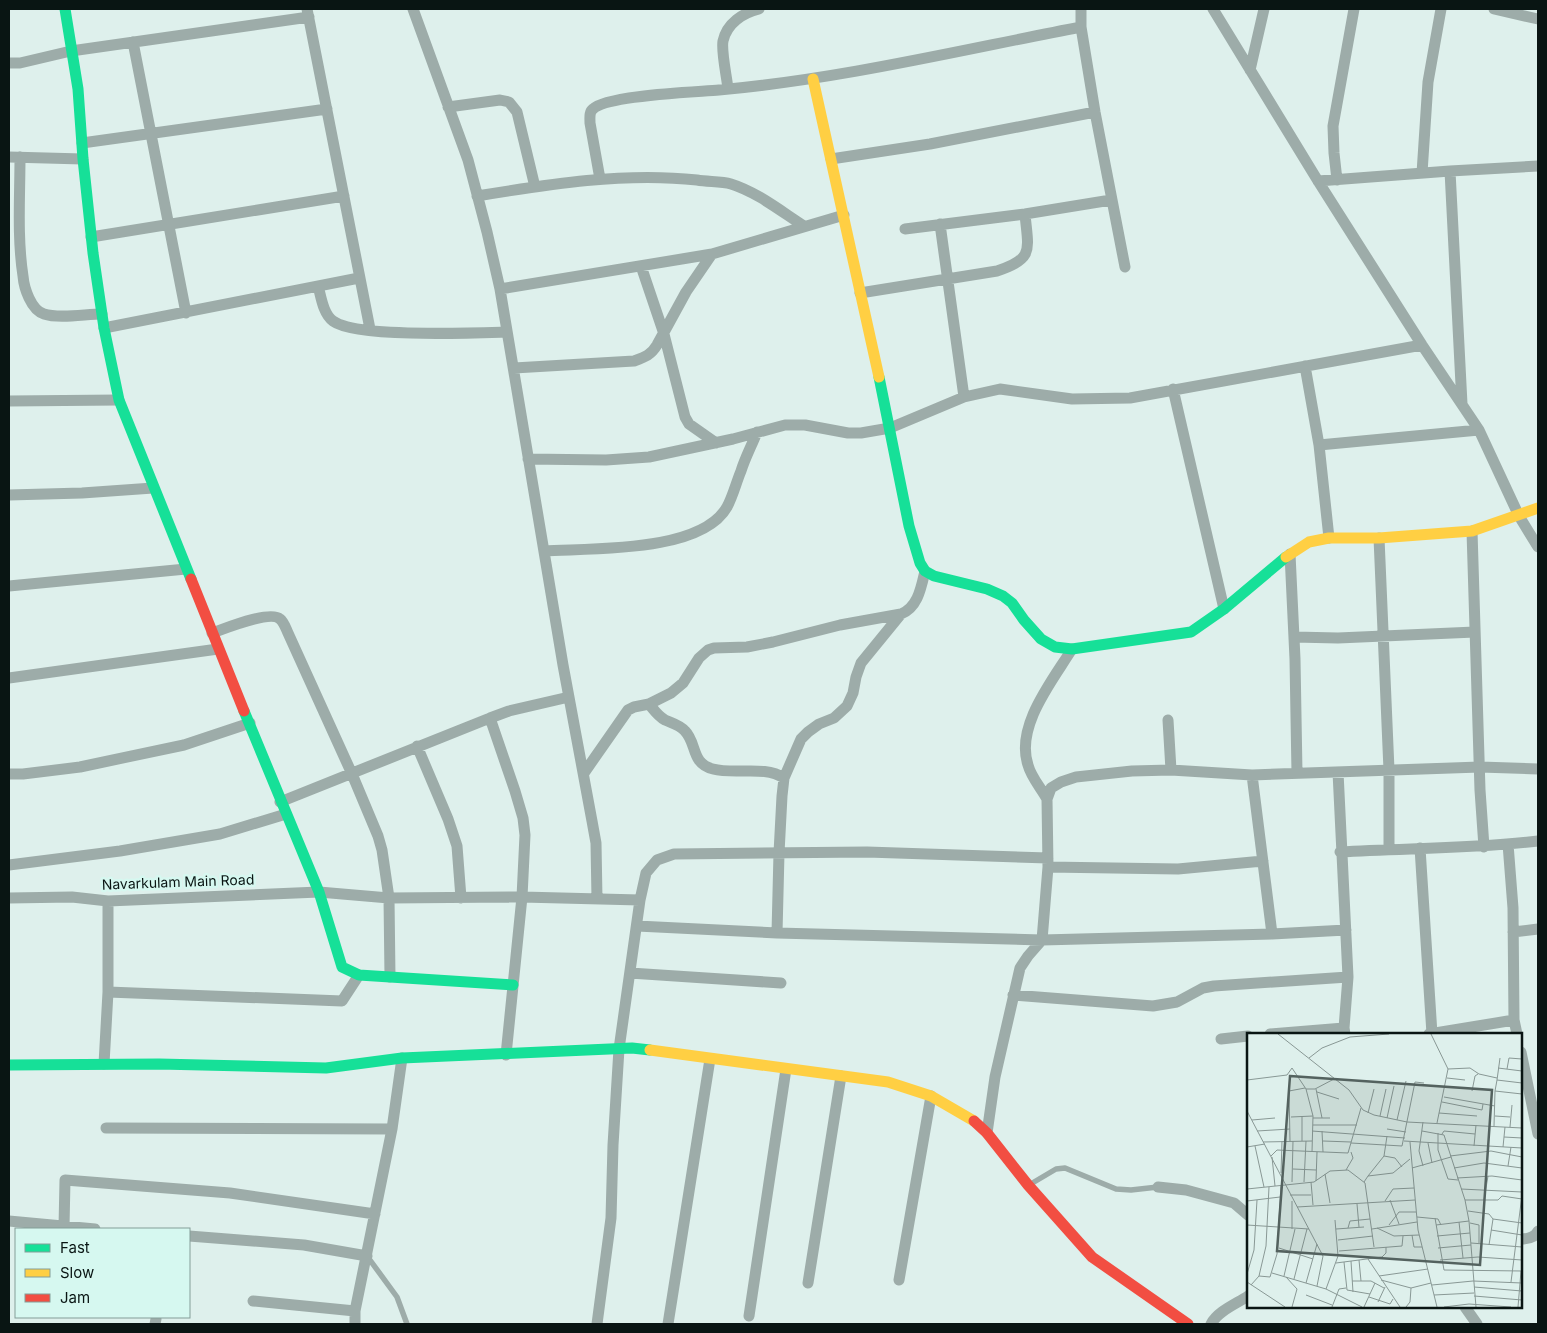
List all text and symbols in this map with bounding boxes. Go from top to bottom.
street label: Navarkulam Main Road [101,870,255,893]
inset map [1247,1033,1522,1308]
legend [15,1228,190,1318]
text: Fast [60,1238,90,1257]
text: Slow [60,1263,94,1282]
text: Jam [60,1288,90,1307]

